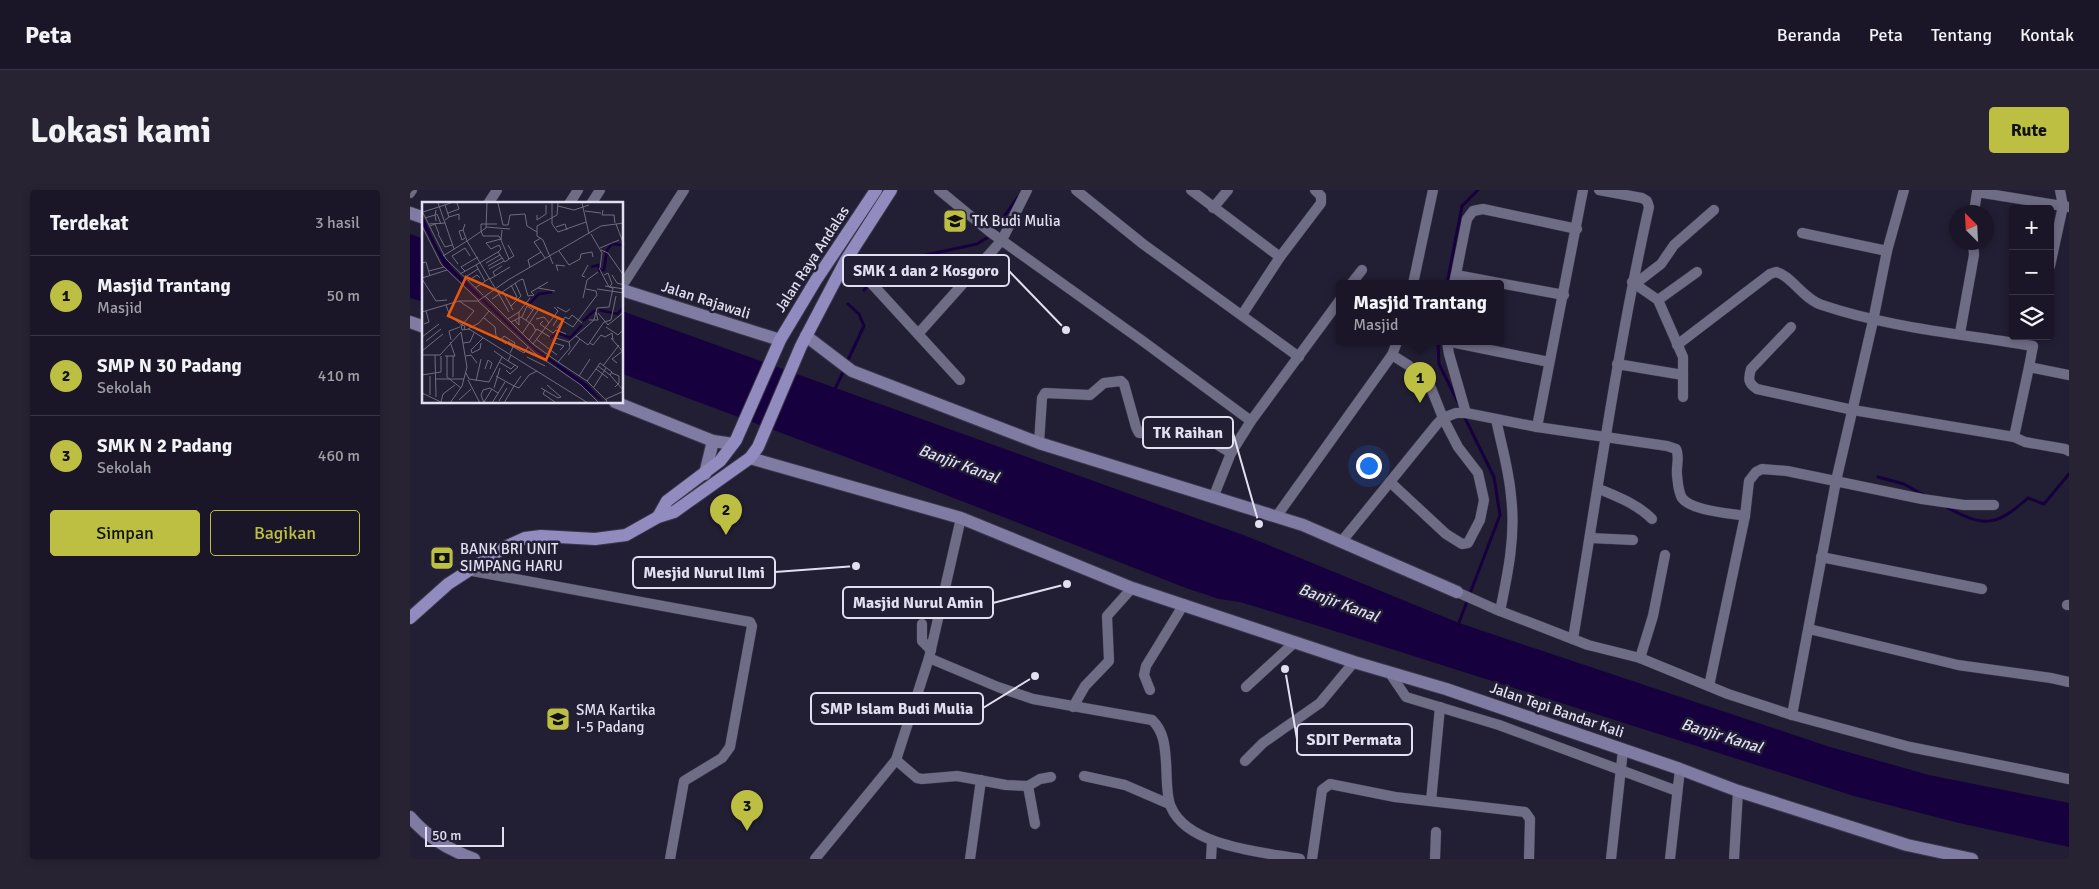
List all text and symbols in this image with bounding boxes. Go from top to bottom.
text: Peta [25,20,72,50]
text: Beranda [1777,24,1841,46]
text: Peta [1869,24,1903,46]
text: Tentang [1931,24,1992,46]
text: Kontak [2020,24,2074,46]
button: Rute [1989,107,2069,153]
text: Lokasi kami [30,109,211,152]
inset map [422,202,624,404]
street label: Jalan Raya Andalas [771,202,853,315]
north arrow [1949,205,1994,250]
map controls [2009,205,2054,340]
button: + [2009,205,2054,250]
school or university icon: TK Budi Mulia [942,208,968,234]
text: Terdekat [50,210,129,236]
place label: TK Budi Mulia [972,212,1060,230]
text: 3 hasil [315,213,360,233]
button: − [2009,250,2054,295]
callout: SMK 1 dan 2 Kosgoro [843,255,1009,286]
text: SMK 1 dan 2 Kosgoro [853,261,999,281]
text: Masjid Trantang [97,274,231,298]
street label: Jalan Rajawali [659,277,753,323]
popup [1336,280,1504,345]
text: 1 [62,286,70,306]
text: 50 m [326,286,360,306]
text: Masjid Trantang [1353,291,1487,315]
button: layers [2009,295,2054,340]
text: Masjid [97,298,142,318]
text: Masjid [1353,315,1398,335]
text: SMP N 30 Padang [97,354,242,378]
pin: 1 [1404,362,1436,403]
text: 2 [62,366,70,386]
text: 410 m [318,366,360,386]
text: Sekolah [97,378,151,398]
callout: TK Raihan [1143,417,1233,448]
text: TK Raihan [1153,423,1223,443]
text: SMK N 2 Padang [97,434,232,458]
water label: Banjir Kanal [916,440,1003,488]
text: 3 [62,446,70,466]
text: 460 m [318,446,360,466]
your location [1356,453,1382,479]
text: Sekolah [97,458,151,478]
pin: 2 [710,494,742,535]
button: Simpan [50,510,200,556]
button: Bagikan [210,510,360,556]
place label: BANK BRI UNIT SIMPANG HARU [460,540,563,575]
bank icon: BANK BRI UNIT SIMPANG HARU [429,545,455,571]
callout: Mesjid Nurul Ilmi [633,557,775,588]
text: Mesjid Nurul Ilmi [643,563,765,583]
water label: Banjir Kanal [1296,579,1383,627]
callout: Masjid Nurul Amin [843,587,993,618]
text: Masjid Nurul Amin [853,593,984,613]
street label: Jalan Tepi Bandar Kali [1488,679,1626,741]
callout: SMP Islam Budi Mulia [811,693,983,724]
text: SMP Islam Budi Mulia [821,699,973,719]
place label: SMA Kartika I-5 Padang [576,701,656,736]
school or university icon: SMA Kartika I-5 Padang [545,706,571,732]
water label: Banjir Kanal [1679,714,1766,758]
callout: SDIT Permata [1297,724,1412,755]
text: SDIT Permata [1307,730,1401,750]
pin: 3 [731,790,763,831]
scale bar [425,824,504,847]
text: 50 m [432,827,461,844]

